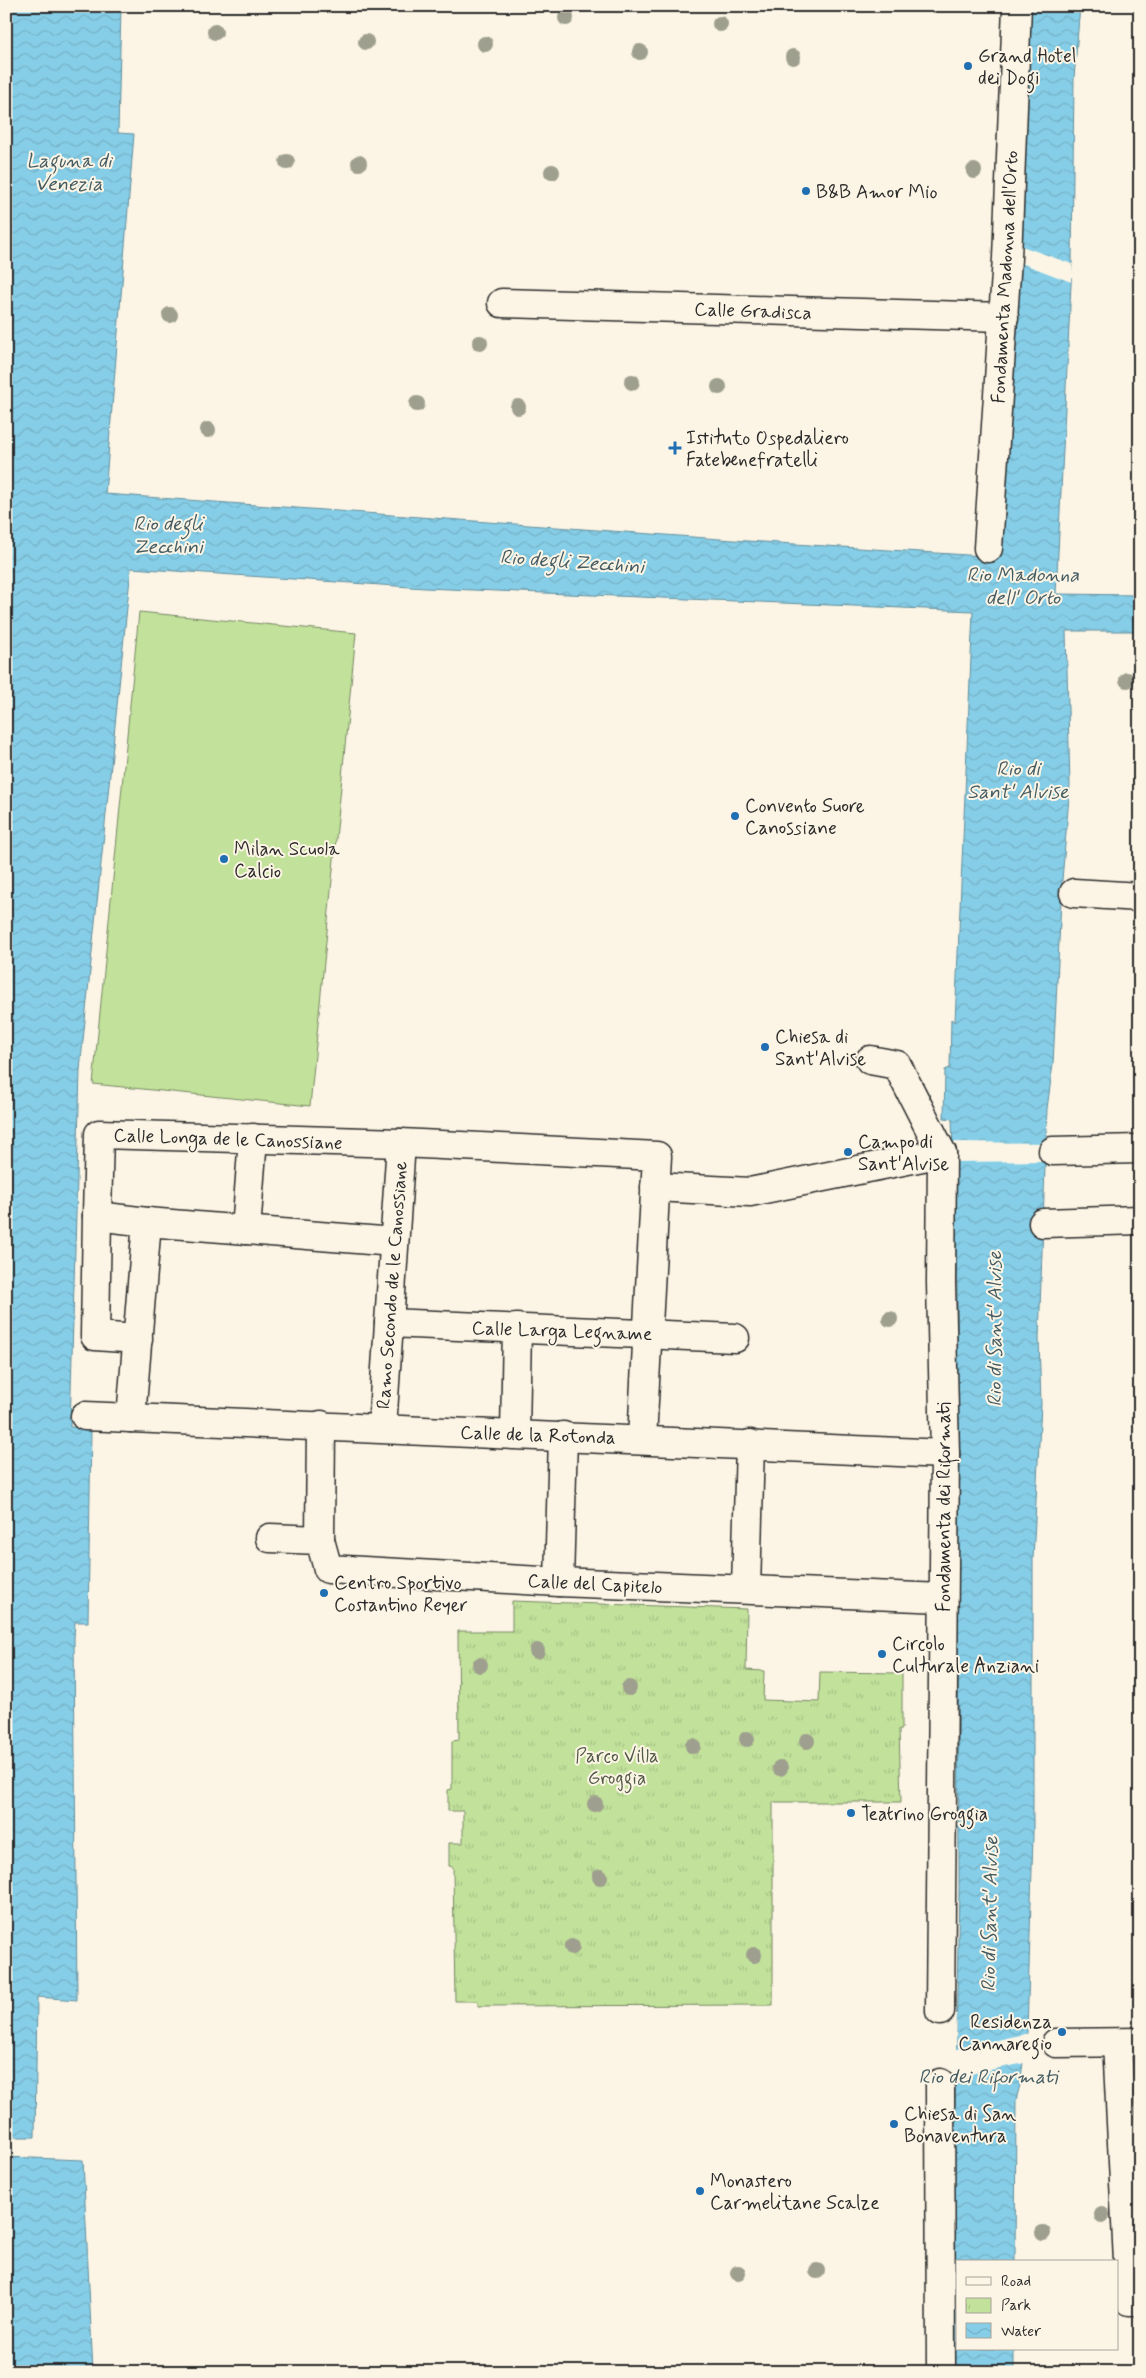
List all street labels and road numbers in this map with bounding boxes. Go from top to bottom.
street label: Fondamenta Madonna dell'Orto [986,150,1025,404]
street label: Calle Gradisca [694,297,812,326]
street label: Calle Longa de le Canossiane [113,1123,343,1158]
street label: Ramo Secondo de le Canossiane [371,1160,414,1410]
street label: Calle Larga Legname [471,1316,653,1350]
street label: Fondamenta dei Riformati [932,1402,960,1612]
street label: Calle de la Rotonda [460,1420,616,1451]
street label: Calle del Capitelo [527,1568,663,1601]

